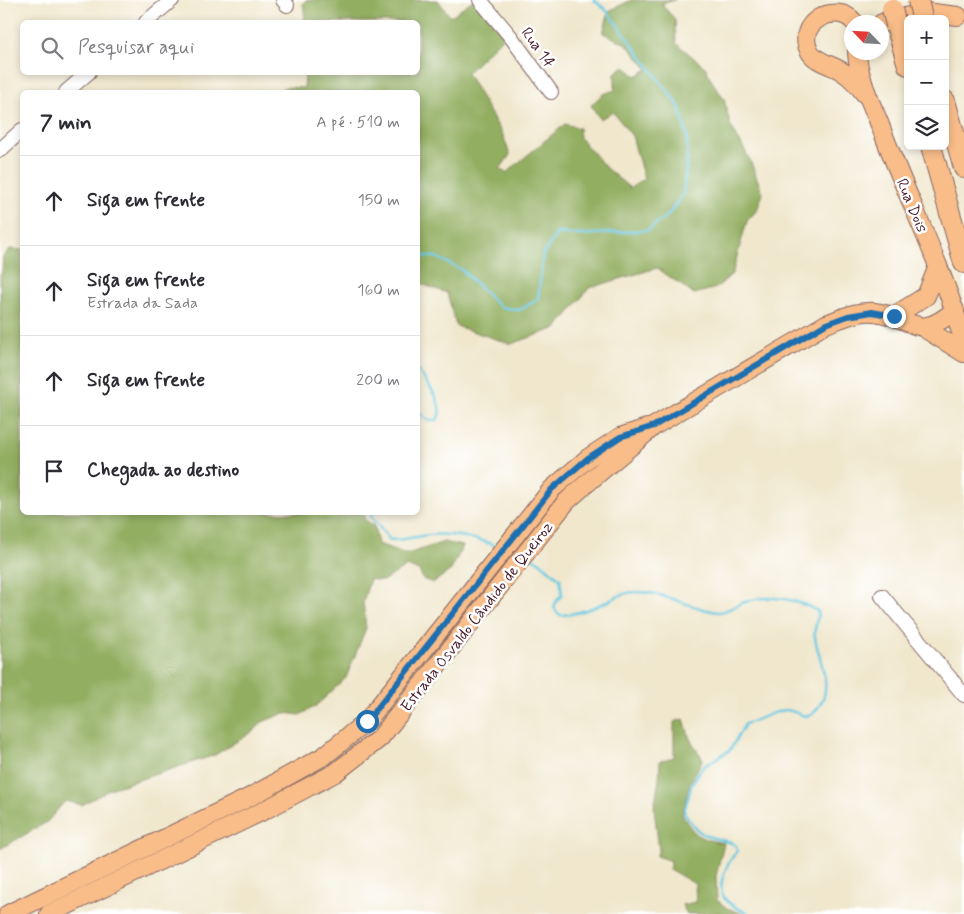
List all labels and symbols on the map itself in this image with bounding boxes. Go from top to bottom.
north arrow [844,15,889,60]
street label: Rua 14 [516,23,560,73]
street label: Rua Dois [891,175,932,236]
route end [883,305,906,328]
street label: Estrada Osvaldo Cândido de Queiroz [396,517,558,716]
route start [356,710,379,733]

